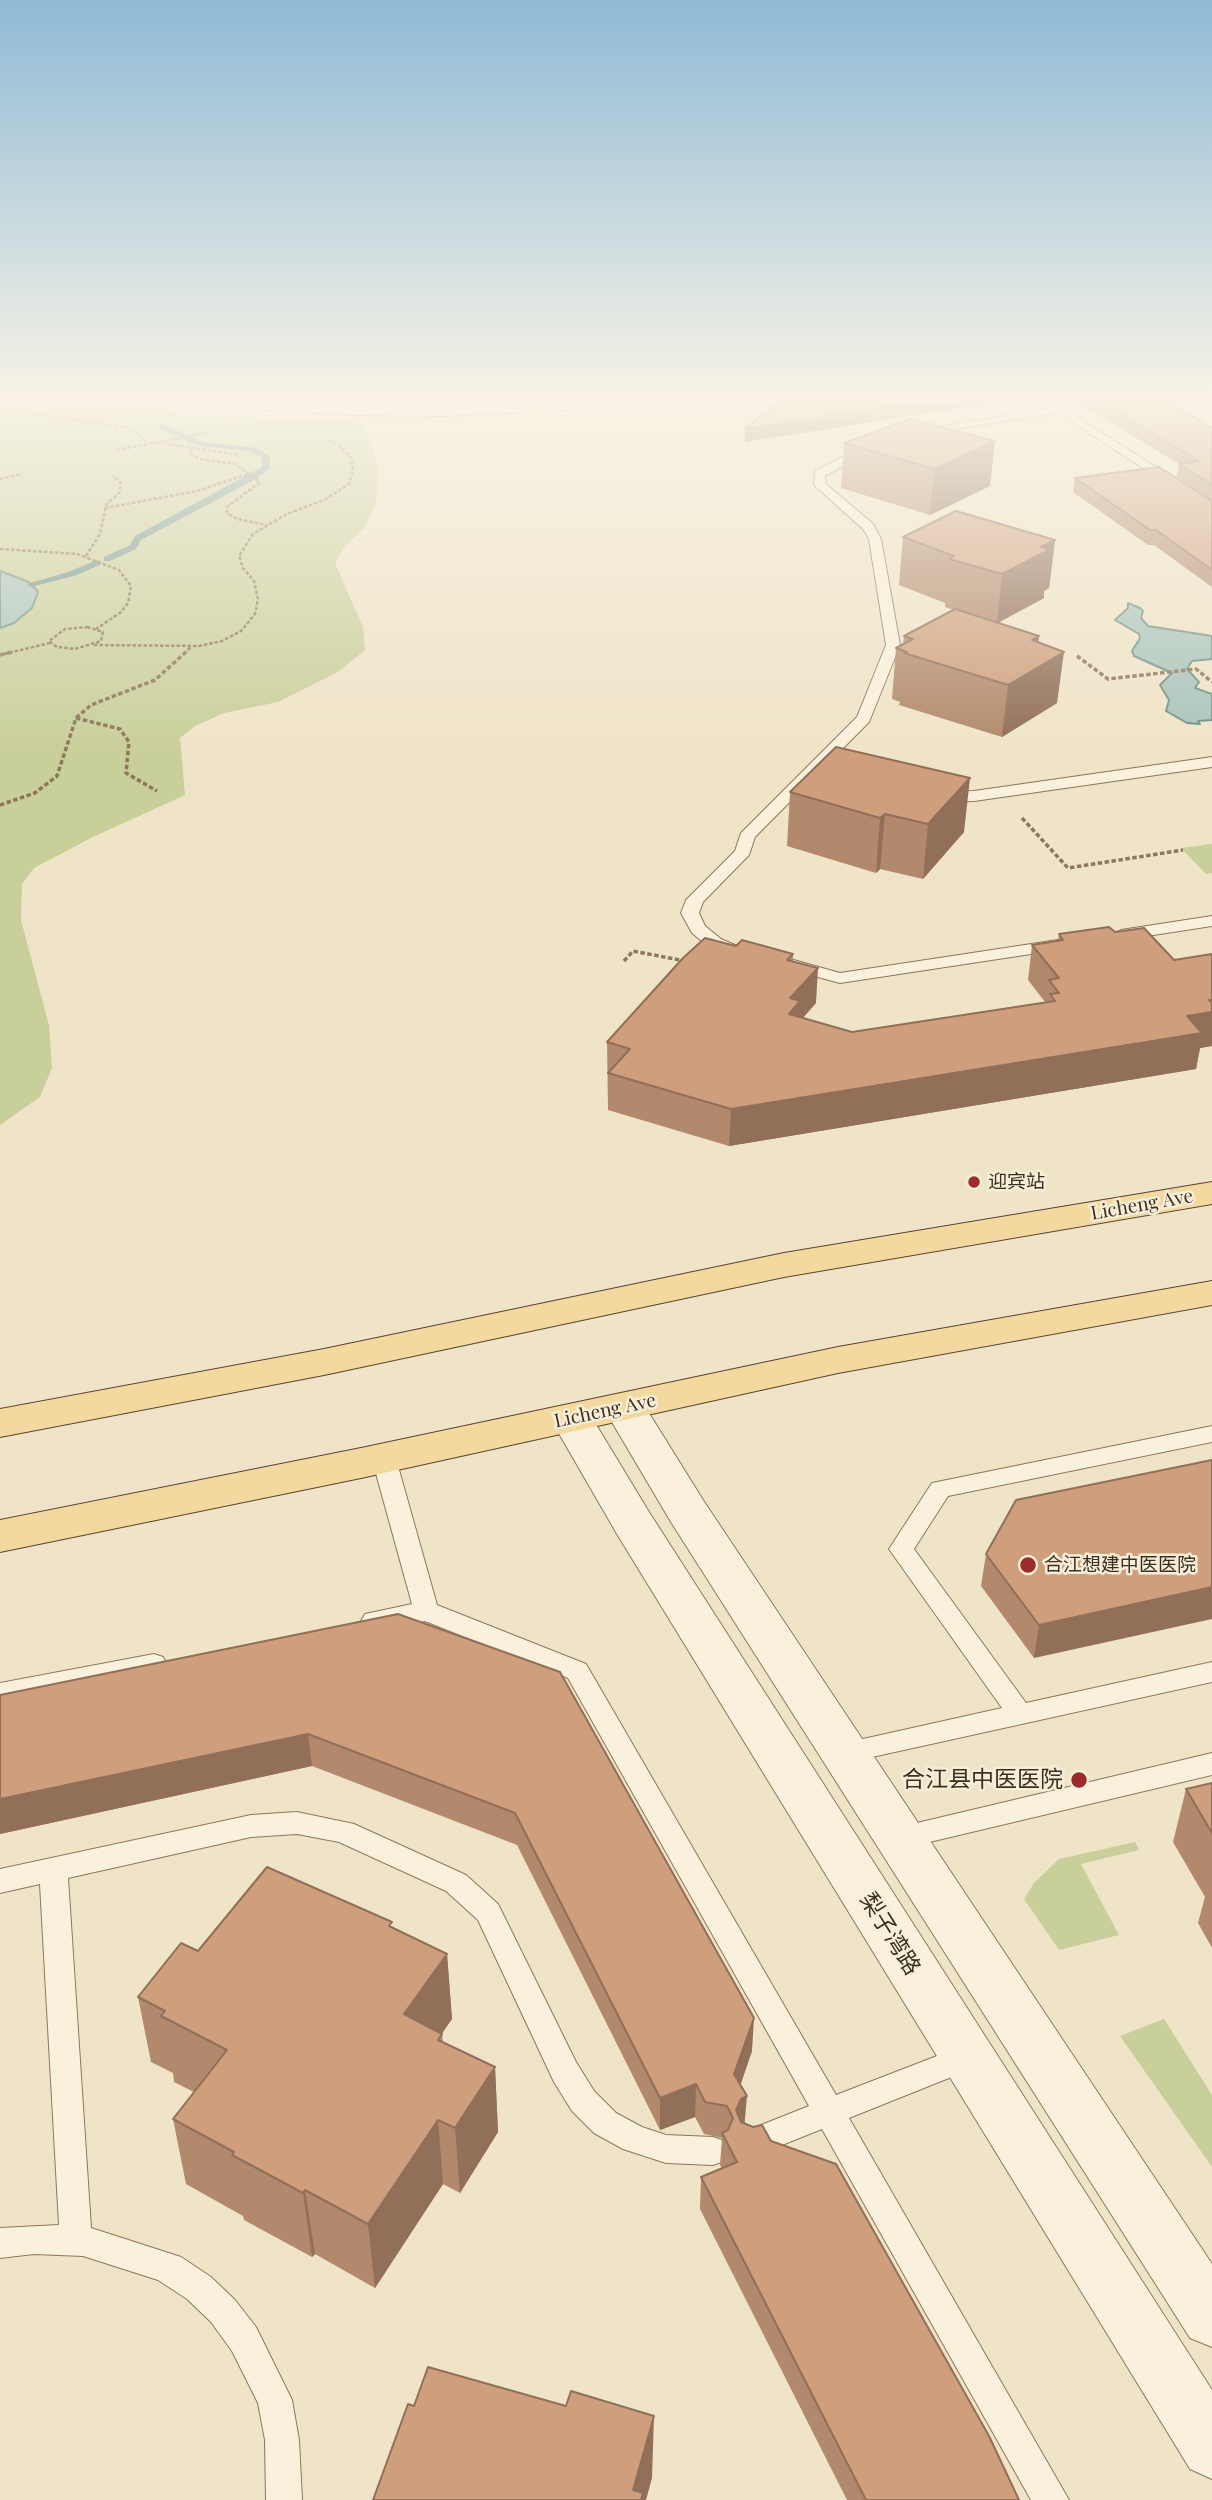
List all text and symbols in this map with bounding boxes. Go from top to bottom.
place label: 迎宾站 [988,1171,1045,1193]
marker: 迎宾站 [966,1174,982,1190]
street label: Licheng Ave [1089,1185,1195,1225]
street label: Licheng Ave [552,1389,658,1433]
place label: 合江想建中医医院 [1044,1554,1196,1576]
marker: 合江想建中医医院 [1018,1555,1038,1575]
place label: 合江县中医医院 [902,1766,1063,1794]
marker: 合江县中医医院 [1069,1770,1089,1790]
street label: 梨子湾路 [854,1888,926,1980]

